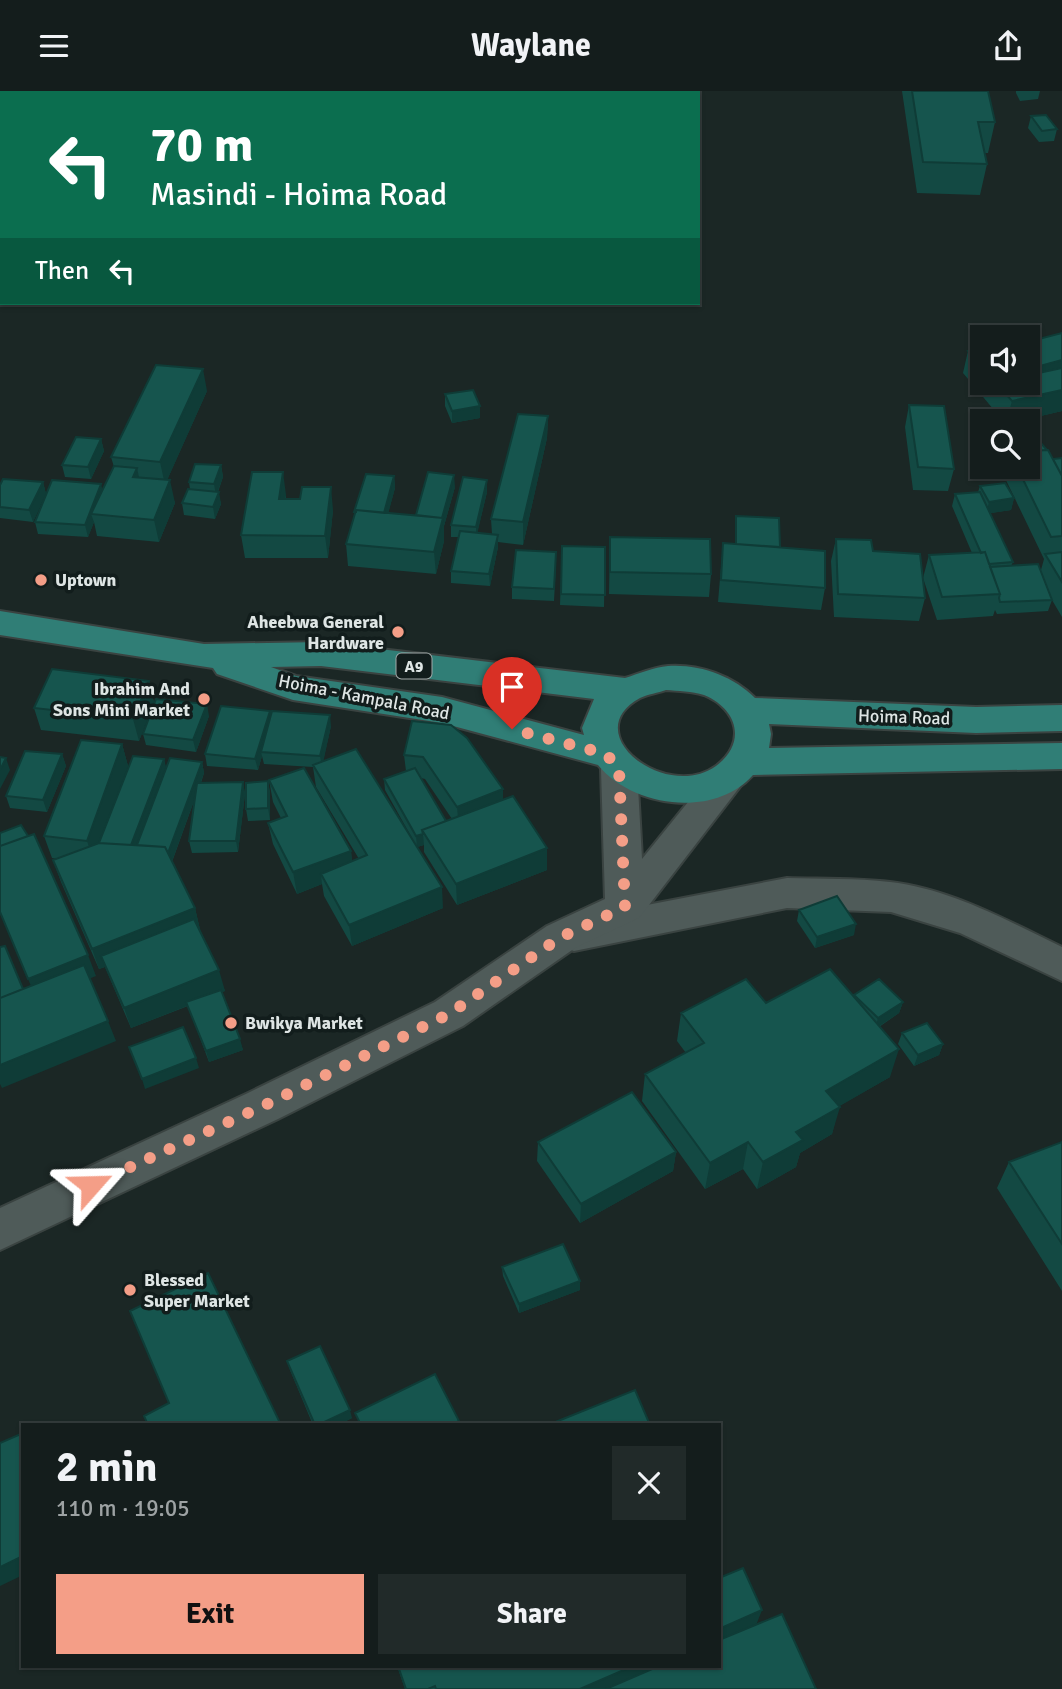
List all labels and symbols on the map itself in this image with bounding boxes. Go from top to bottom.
place label: Uptown [55,569,116,591]
marker: Uptown [33,572,49,588]
place label: Aheebwa General Hardware [247,611,384,654]
marker: Aheebwa General Hardware [390,624,406,640]
road number: A9 [396,653,432,679]
pin [482,657,542,729]
street label: Hoima - Kampala Road [277,670,451,724]
place label: Ibrahim And Sons Mini Market [53,678,190,721]
marker: Ibrahim And Sons Mini Market [196,691,212,707]
street label: Hoima Road [857,704,951,730]
place label: Bwikya Market [245,1012,363,1034]
marker: Bwikya Market [223,1015,239,1031]
position arrow [54,1148,128,1222]
place label: Blessed Super Market [144,1269,250,1312]
marker: Blessed Super Market [122,1282,138,1298]

